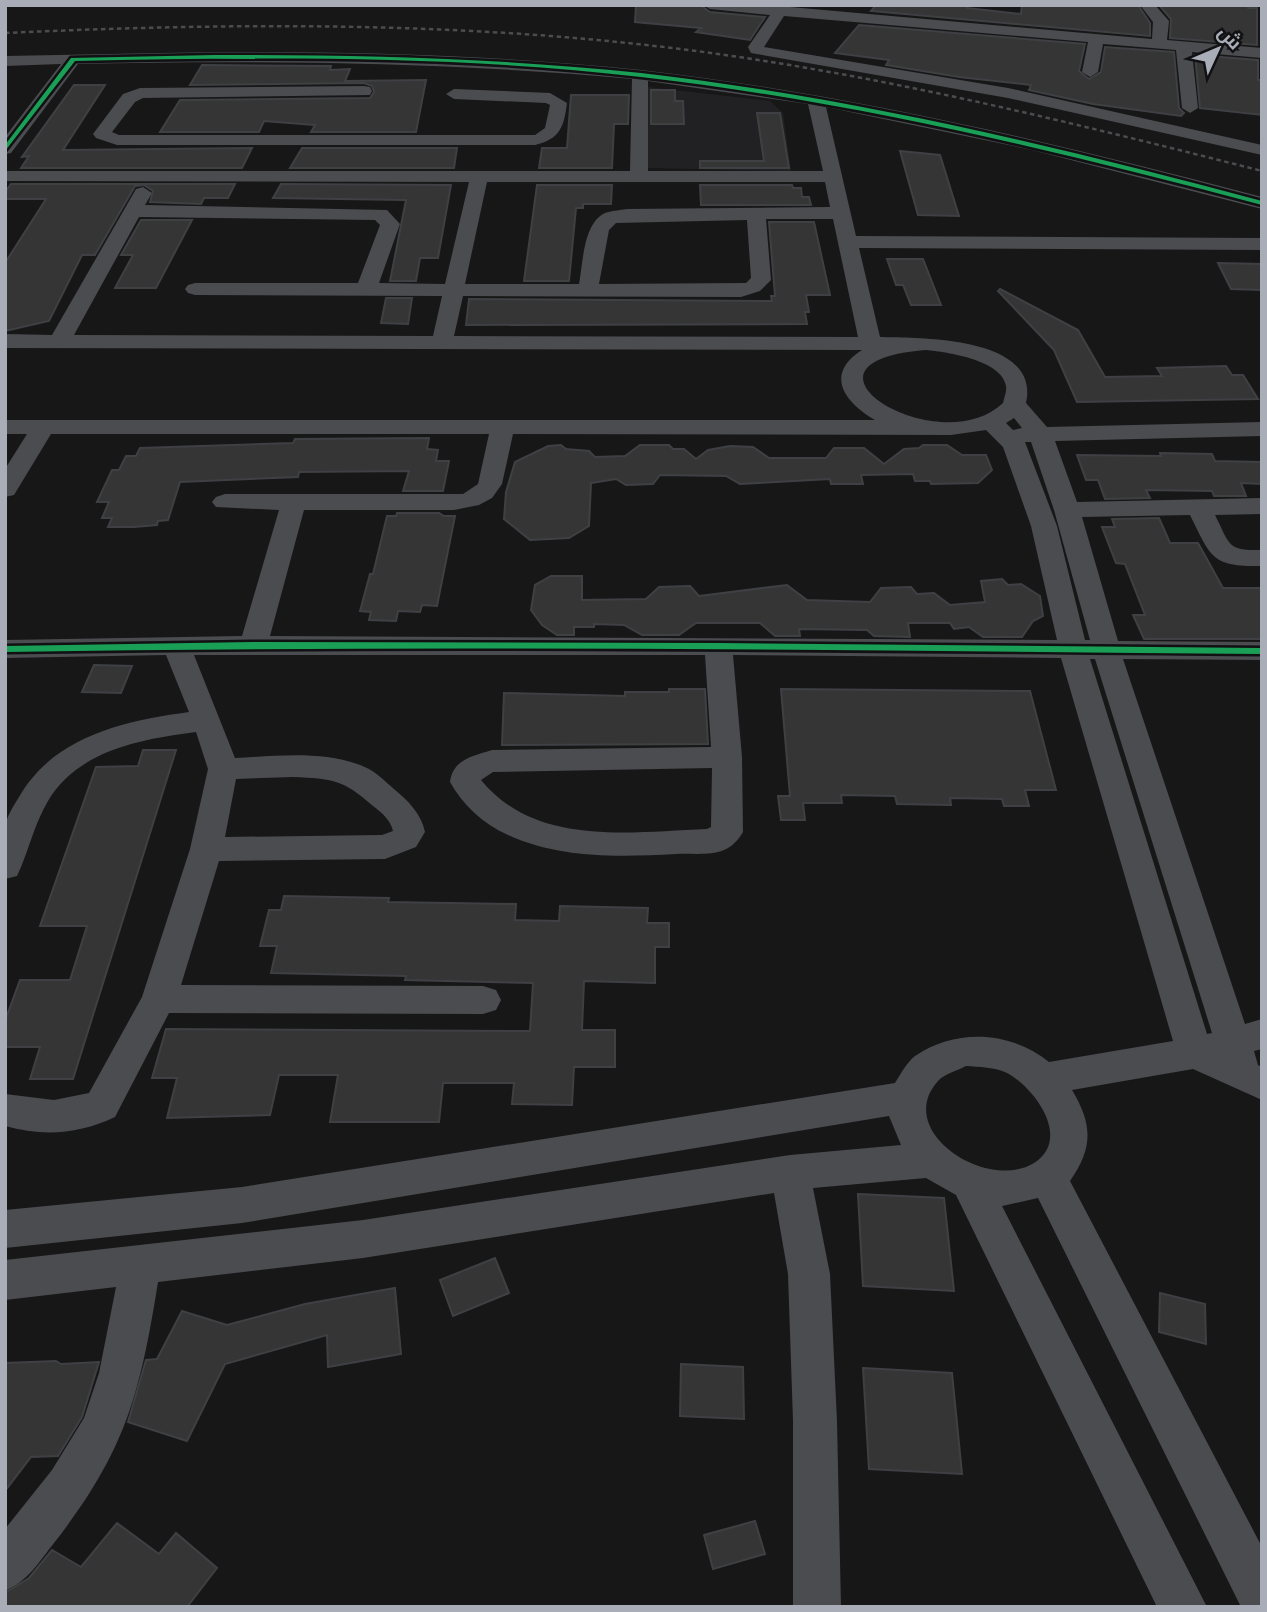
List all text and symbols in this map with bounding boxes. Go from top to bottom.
north arrow [1183,14,1253,84]
text: ش [1212,20,1247,56]

